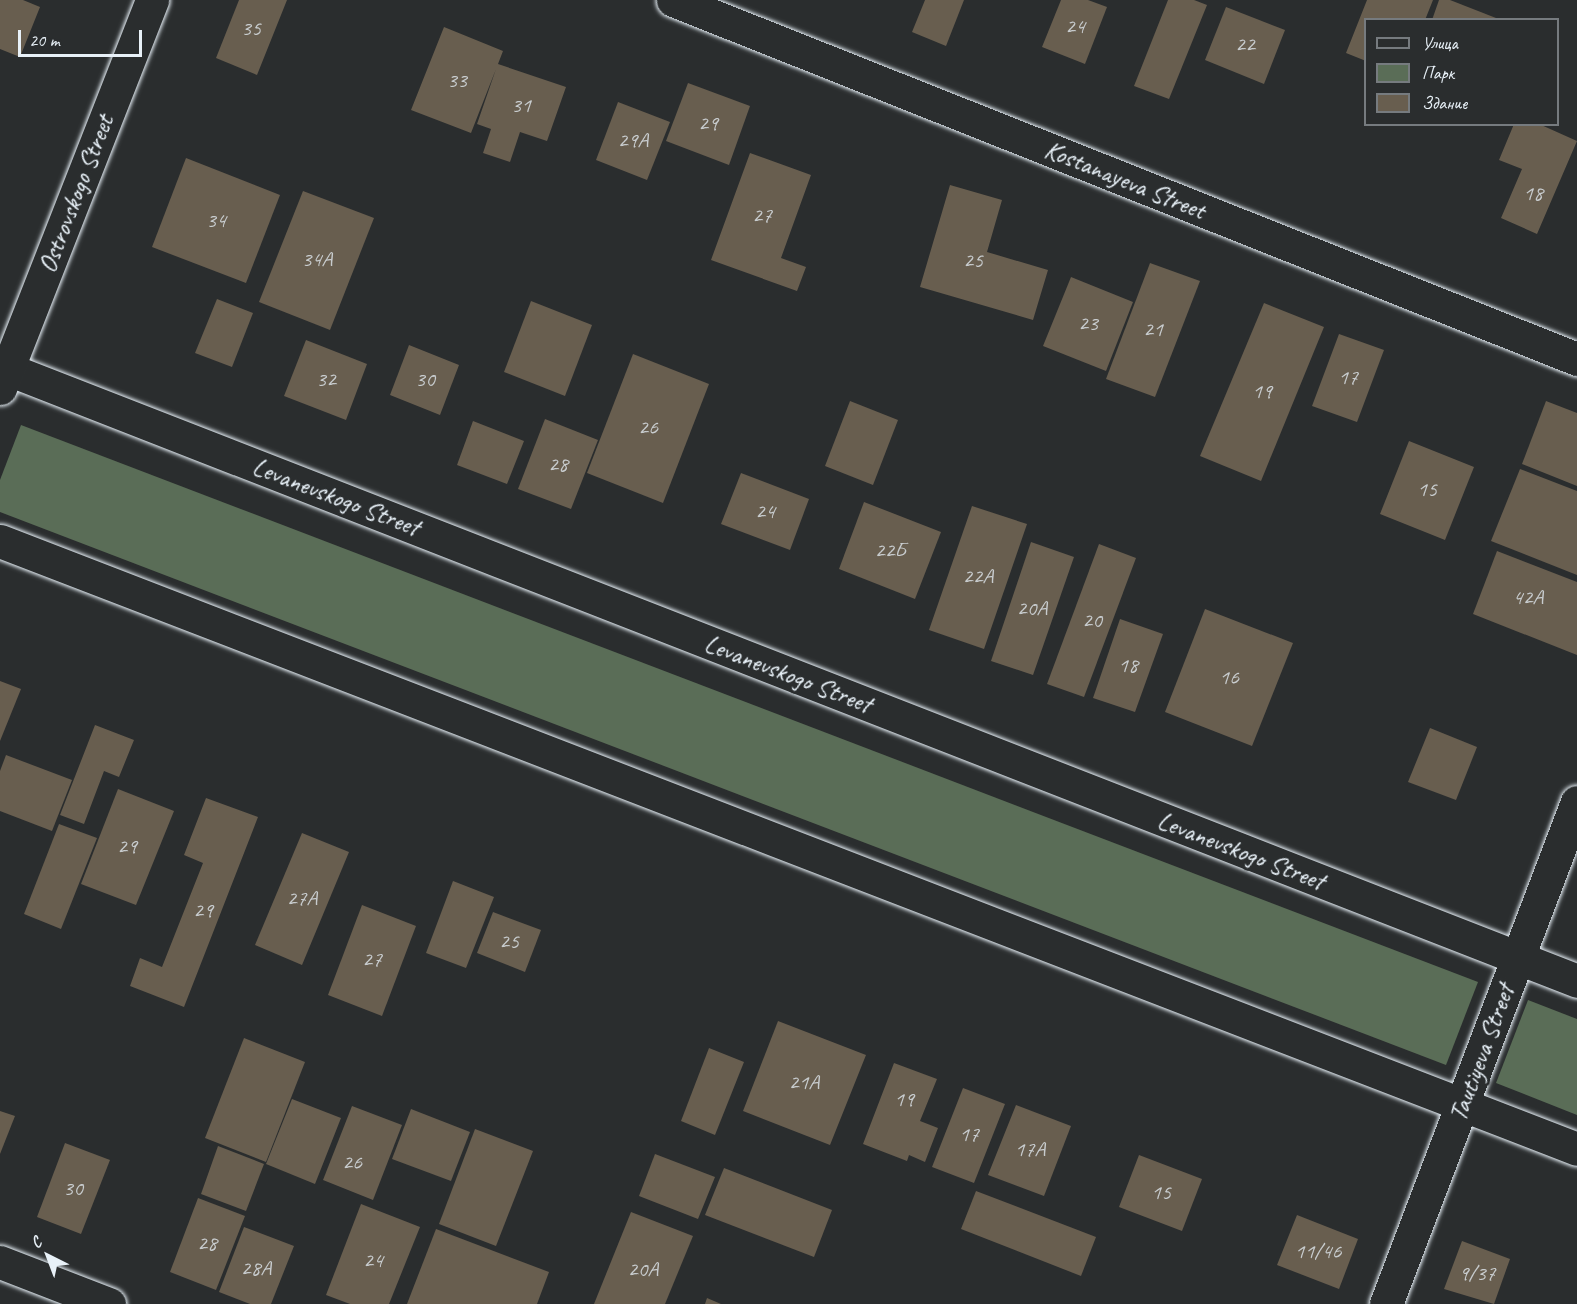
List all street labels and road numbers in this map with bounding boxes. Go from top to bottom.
street label: Ostrovskogo Street [32,111,120,277]
street label: Kostanayeva Street [1040,134,1210,226]
street label: Levanevskogo Street [248,451,424,543]
street label: Levanevskogo Street [700,628,876,720]
street label: Levanevskogo Street [1153,805,1329,897]
street label: Tautiyeva Street [1443,980,1521,1126]

